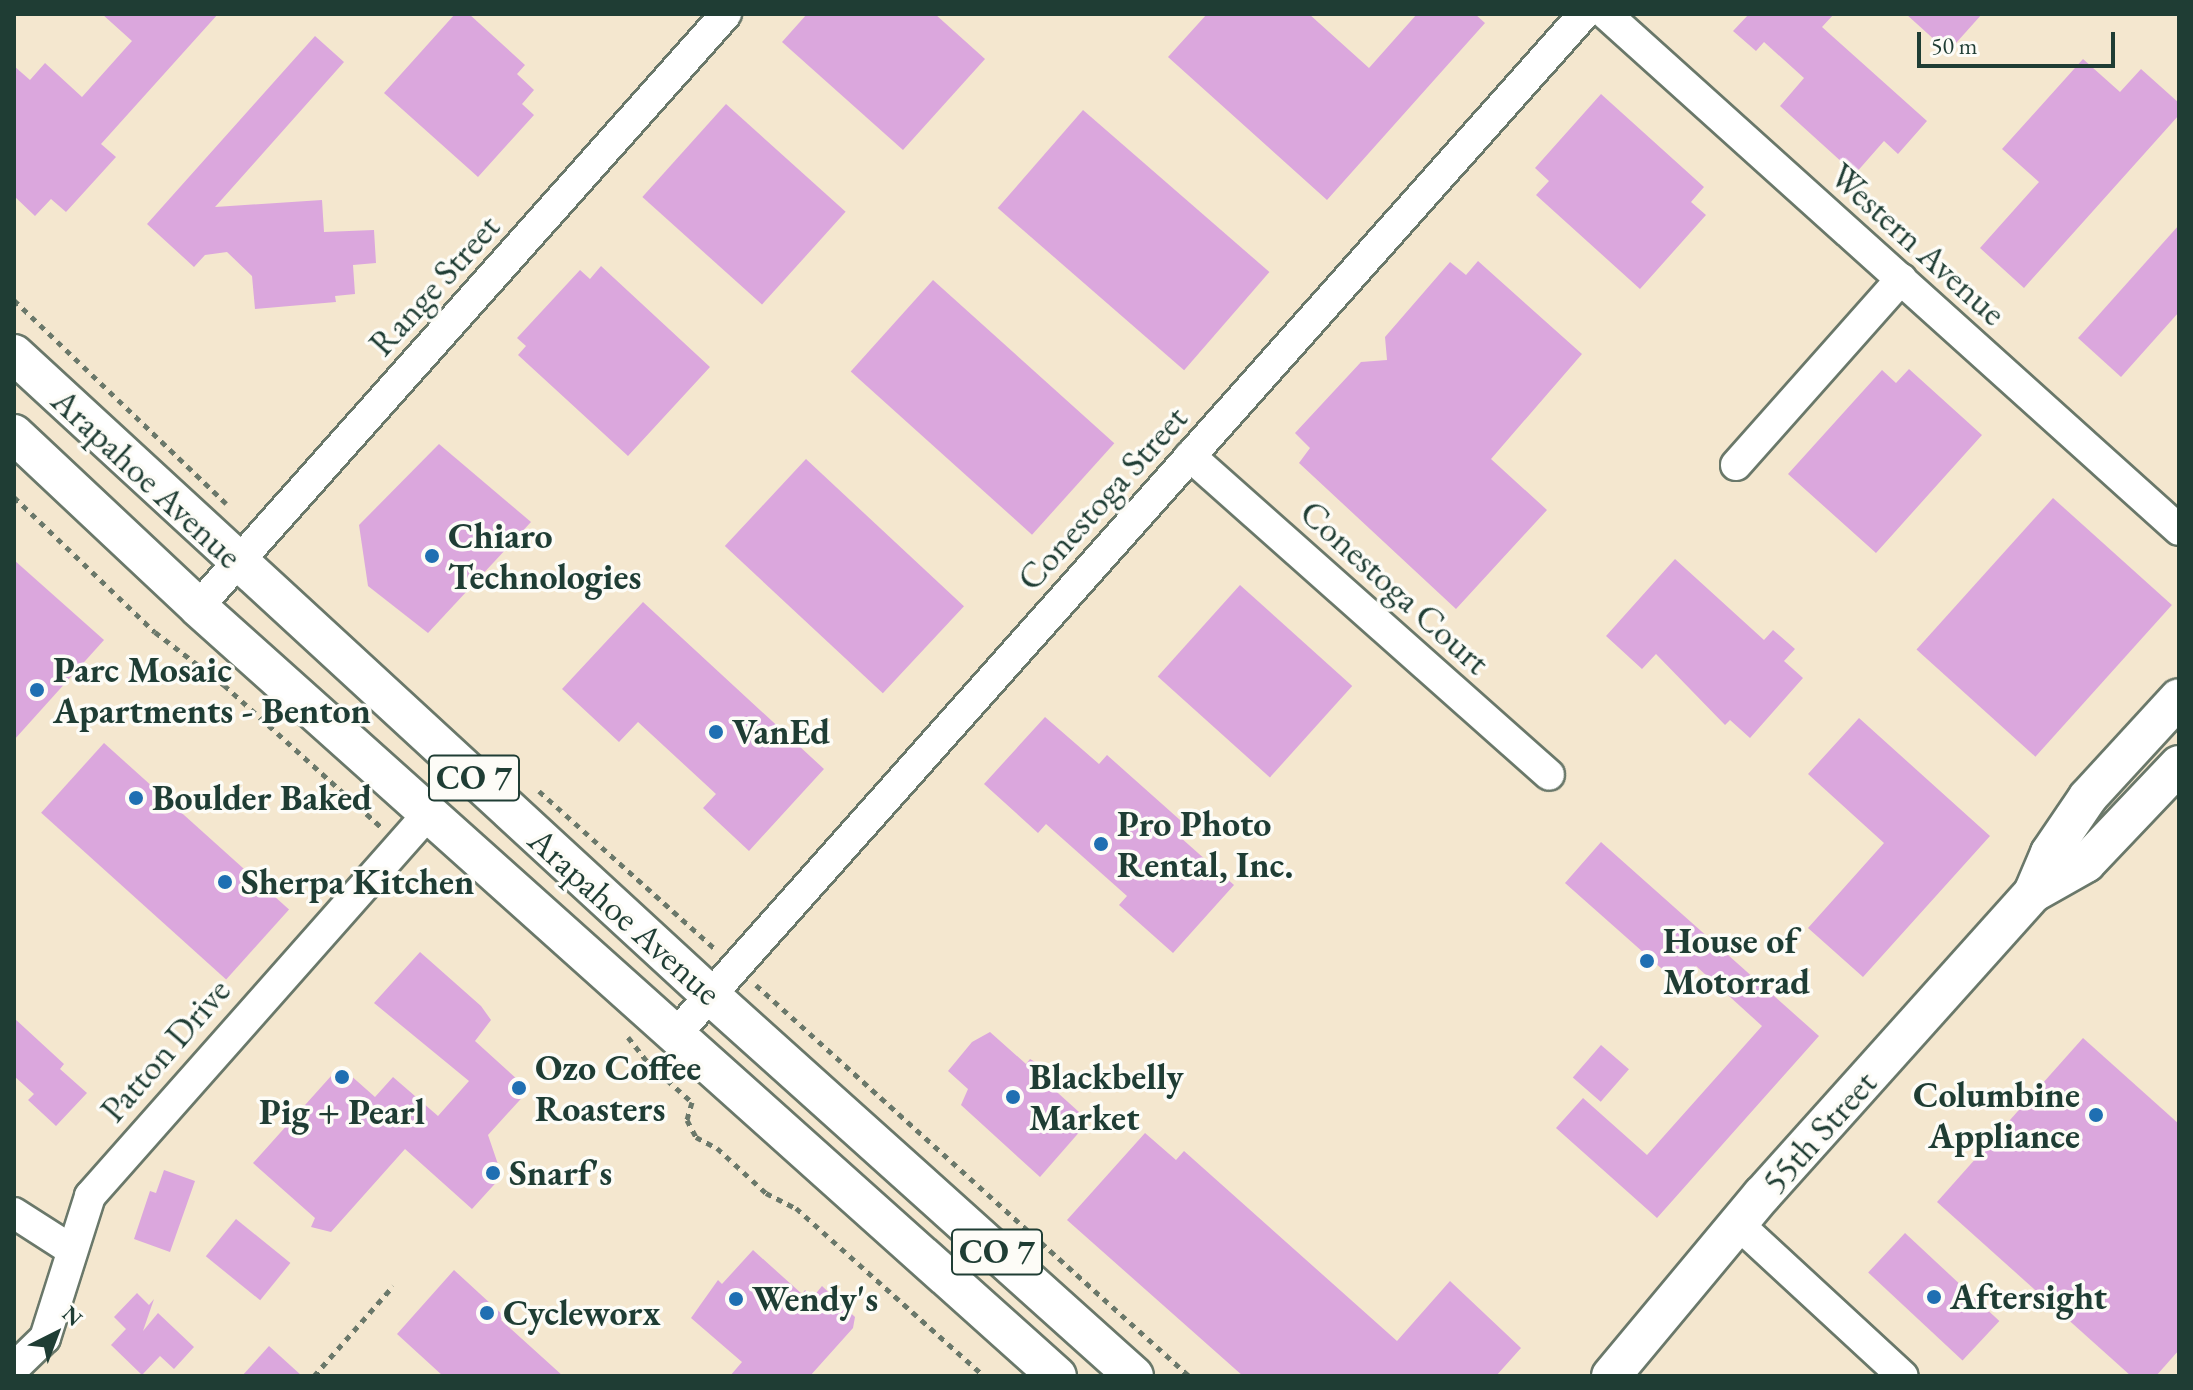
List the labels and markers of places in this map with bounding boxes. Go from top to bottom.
place label: Chiaro Technologies [448,513,641,598]
marker: Chiaro Technologies [423,547,441,565]
place label: Parc Mosaic Apartments - Benton [53,647,371,732]
marker: Parc Mosaic Apartments - Benton [28,681,46,699]
place label: VanEd [732,710,830,754]
marker: VanEd [707,723,725,741]
place label: Boulder Baked [152,776,372,820]
marker: Boulder Baked [127,789,145,807]
place label: Pro Photo Rental, Inc. [1117,801,1293,886]
marker: Pro Photo Rental, Inc. [1092,835,1110,853]
place label: Sherpa Kitchen [241,860,474,904]
marker: Sherpa Kitchen [216,873,234,891]
place label: House of Motorrad [1663,918,1810,1003]
marker: House of Motorrad [1638,952,1656,970]
place label: Ozo Coffee Roasters [535,1045,701,1130]
place label: Blackbelly Market [1029,1054,1184,1139]
marker: Pig + Pearl [333,1068,351,1086]
place label: Columbine Appliance [1913,1072,2080,1157]
marker: Ozo Coffee Roasters [510,1079,528,1097]
marker: Blackbelly Market [1004,1088,1022,1106]
place label: Pig + Pearl [259,1090,425,1134]
marker: Columbine Appliance [2087,1106,2105,1124]
place label: Snarf's [509,1151,612,1195]
marker: Snarf's [484,1164,502,1182]
place label: Aftersight [1950,1275,2107,1319]
place label: Wendy's [752,1277,878,1321]
marker: Aftersight [1925,1288,1943,1306]
marker: Wendy's [727,1290,745,1308]
place label: Cycleworx [503,1291,661,1335]
marker: Cycleworx [478,1304,496,1322]

